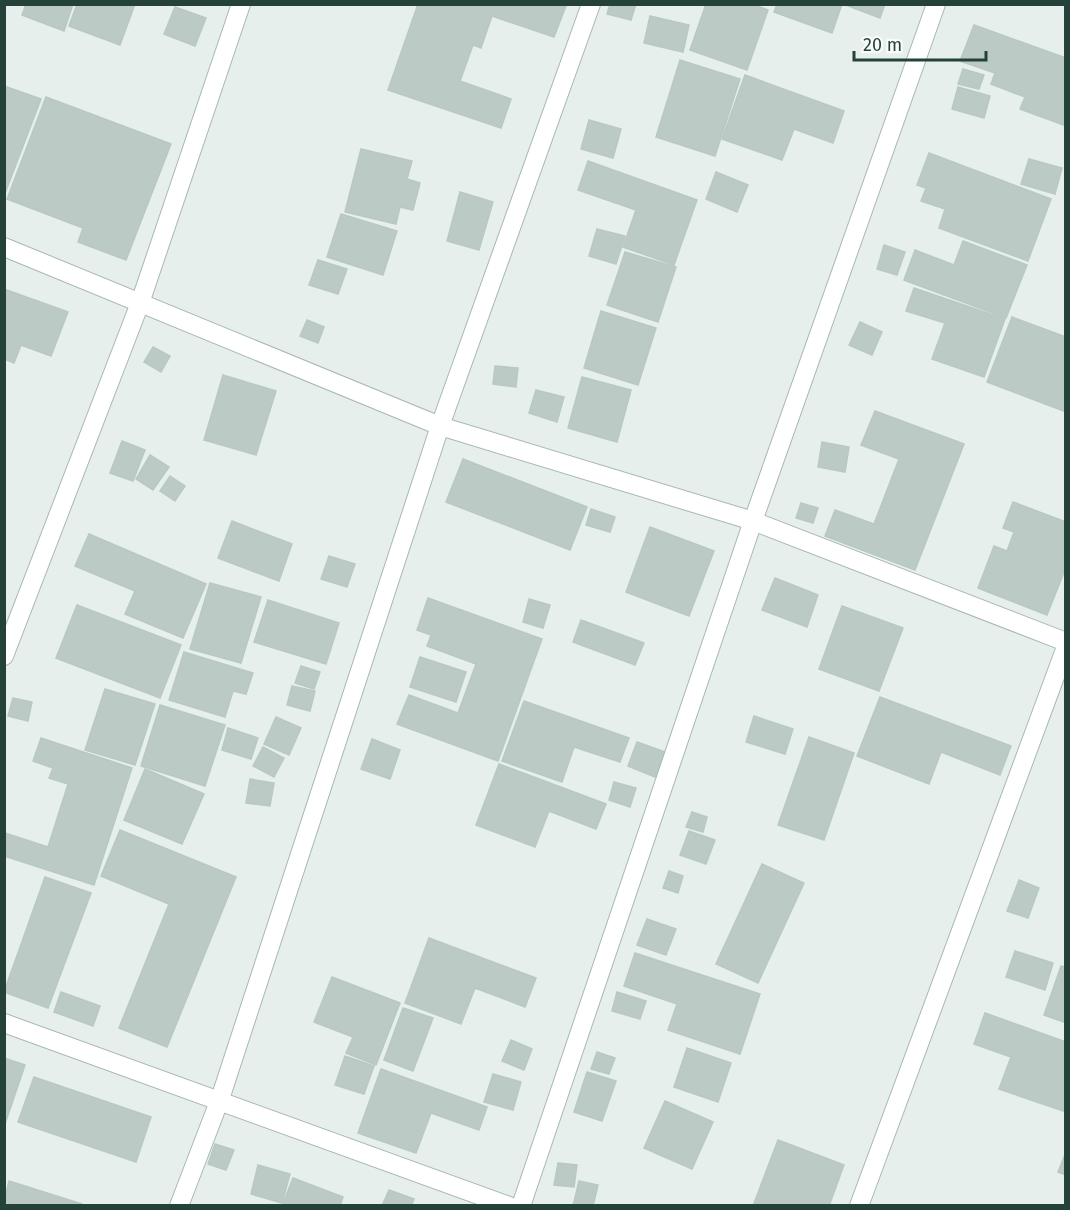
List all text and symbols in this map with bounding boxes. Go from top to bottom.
scale bar [854,24,986,62]
text: 20 m [863,34,902,56]

